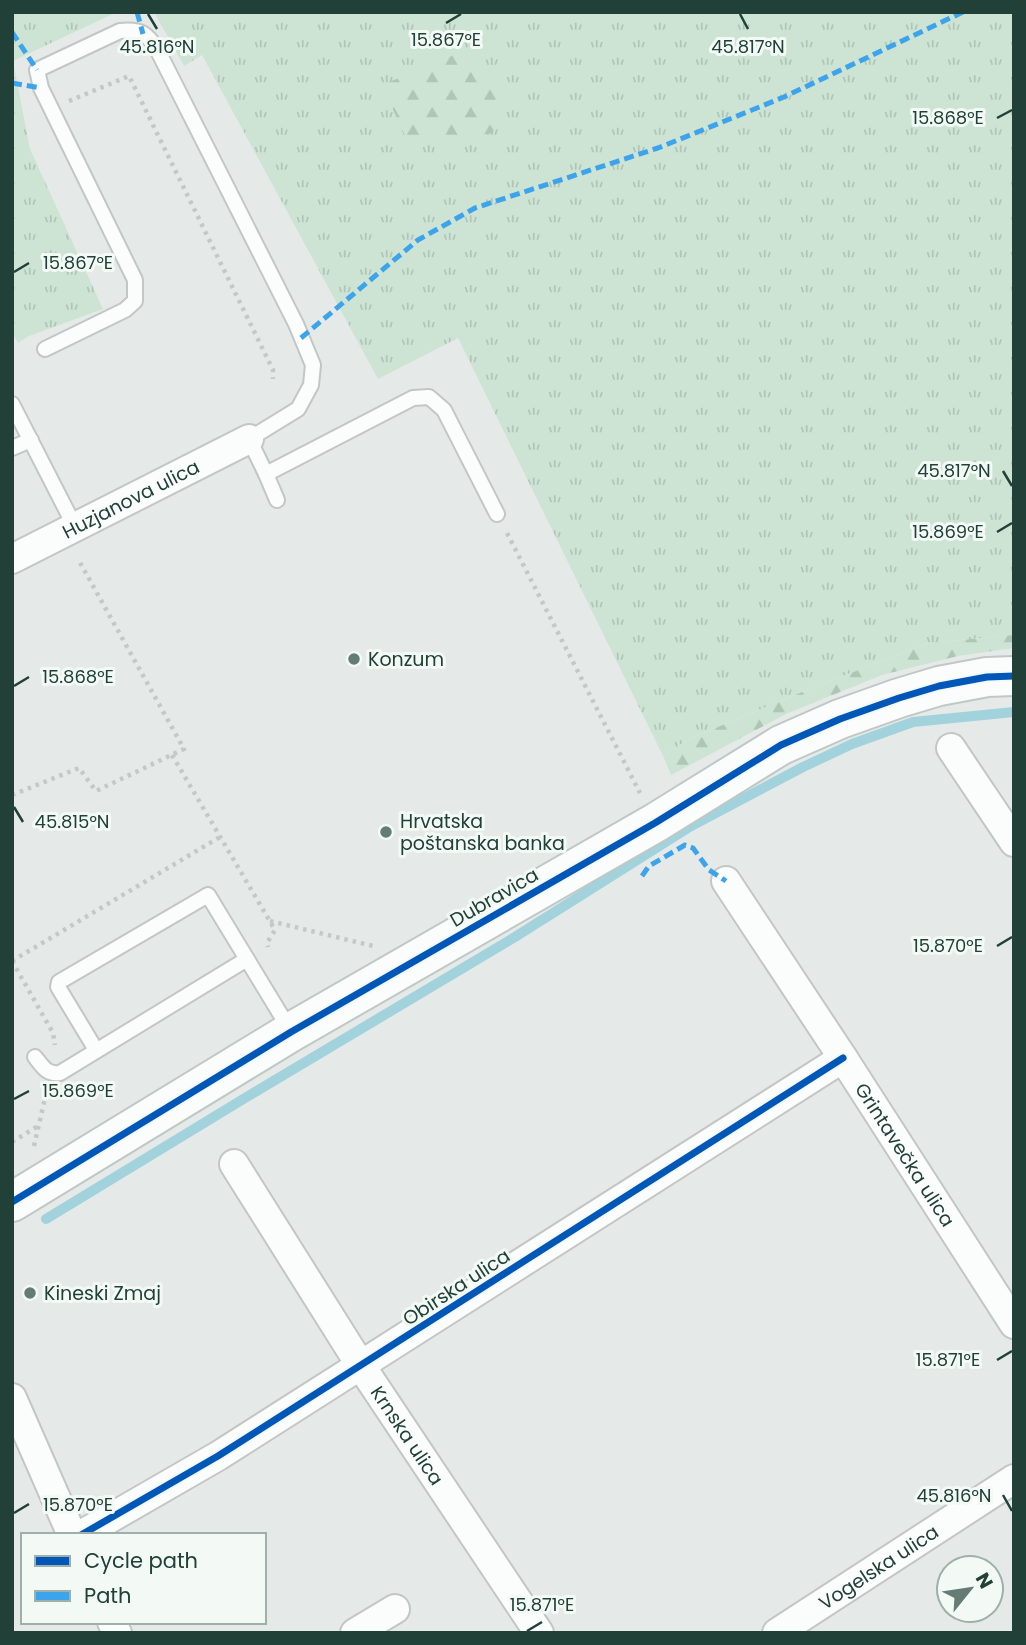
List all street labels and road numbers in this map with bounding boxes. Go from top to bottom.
street label: Huzjanova ulica [58,453,204,545]
street label: Dubravica [445,861,543,934]
street label: Grintavečka ulica [848,1078,961,1232]
street label: Obirska ulica [397,1243,515,1332]
street label: Krnska ulica [364,1381,450,1491]
street label: Vogelska ulica [814,1519,944,1616]

